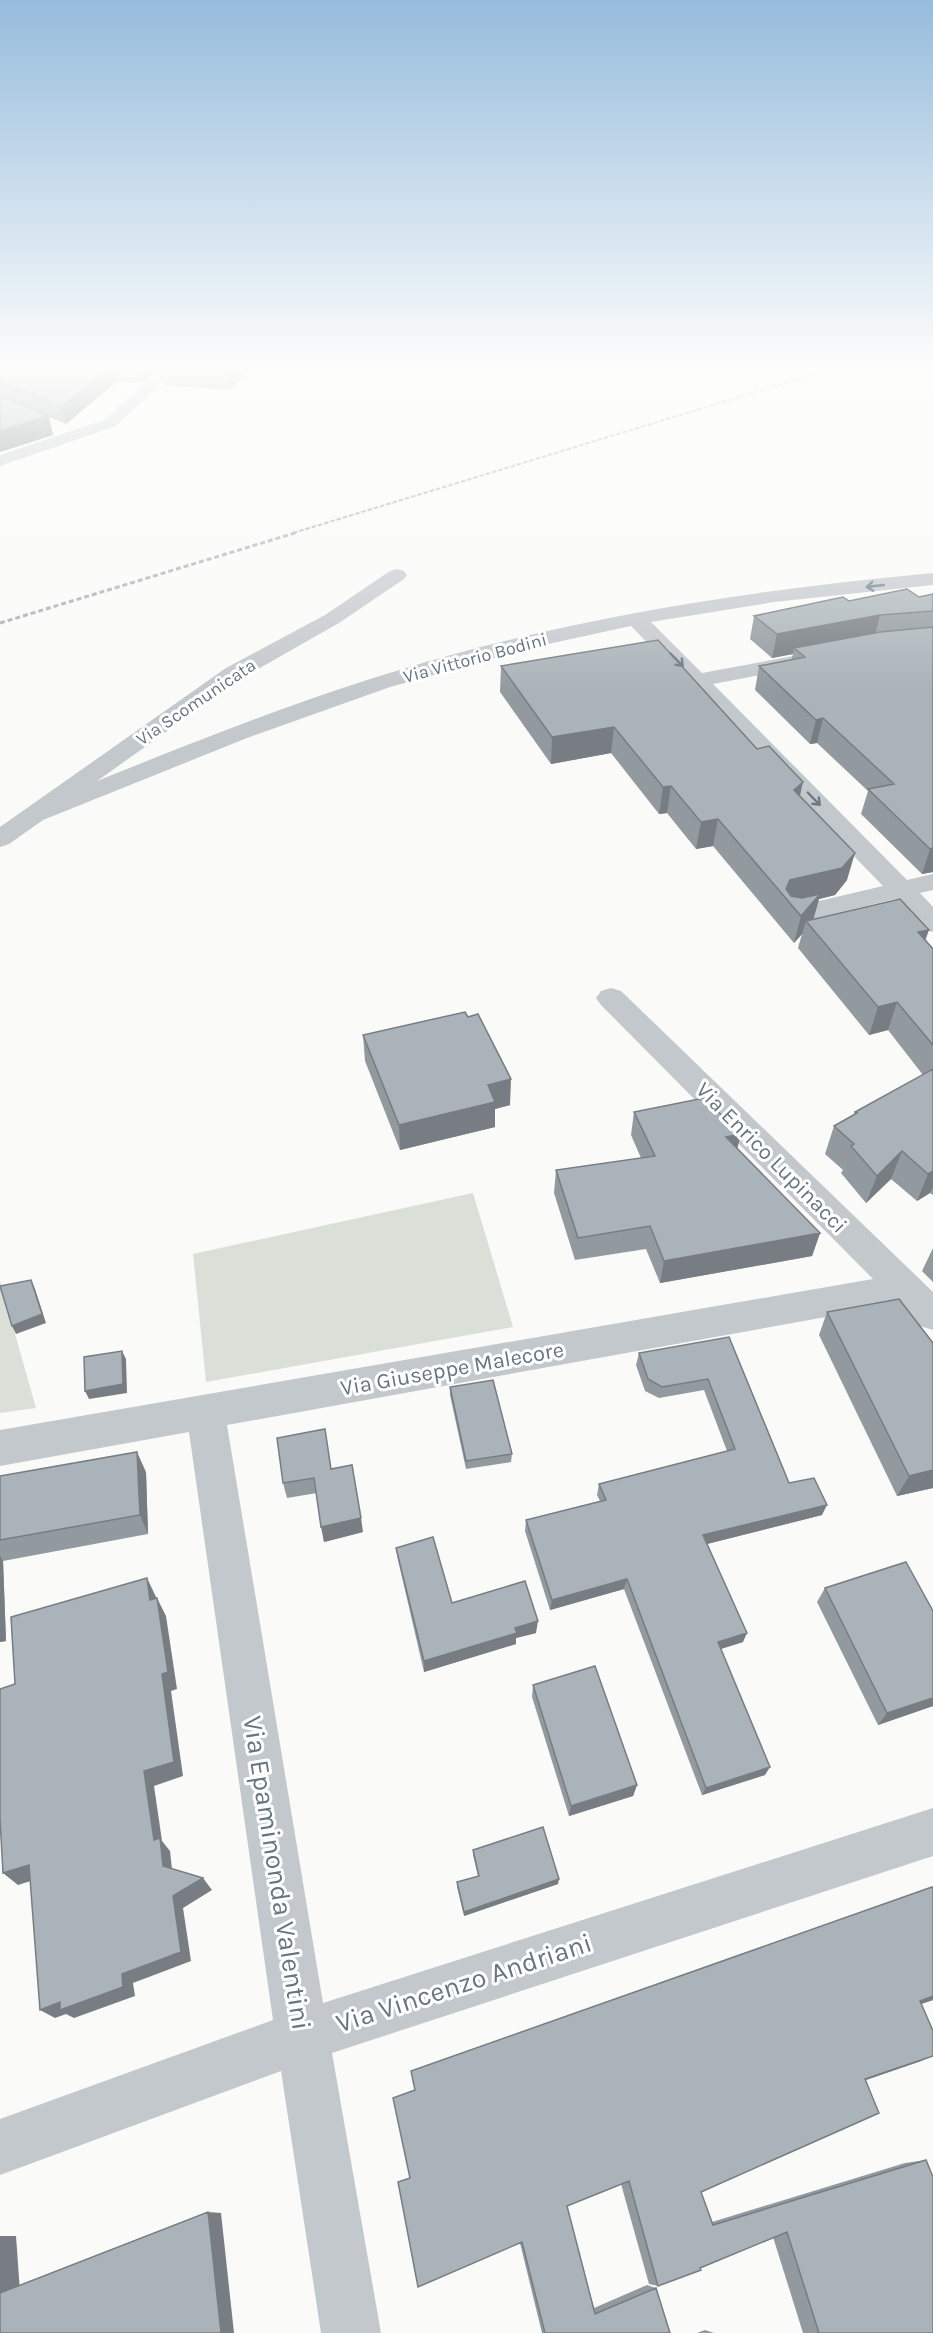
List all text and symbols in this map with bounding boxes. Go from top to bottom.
one-way arrow [865,580,885,591]
street label: Via Vittorio Bodini [401,628,549,688]
one-way arrow [670,653,685,668]
street label: Via Scomunicata [132,654,260,750]
one-way arrow [807,791,821,806]
street label: Via Enrico Lupinacci [690,1077,852,1239]
street label: Via Giuseppe Malecore [339,1337,566,1401]
street label: Via Epaminonda Valentini [236,1714,318,2032]
street label: Via Vincenzo Andriani [332,1927,596,2039]

